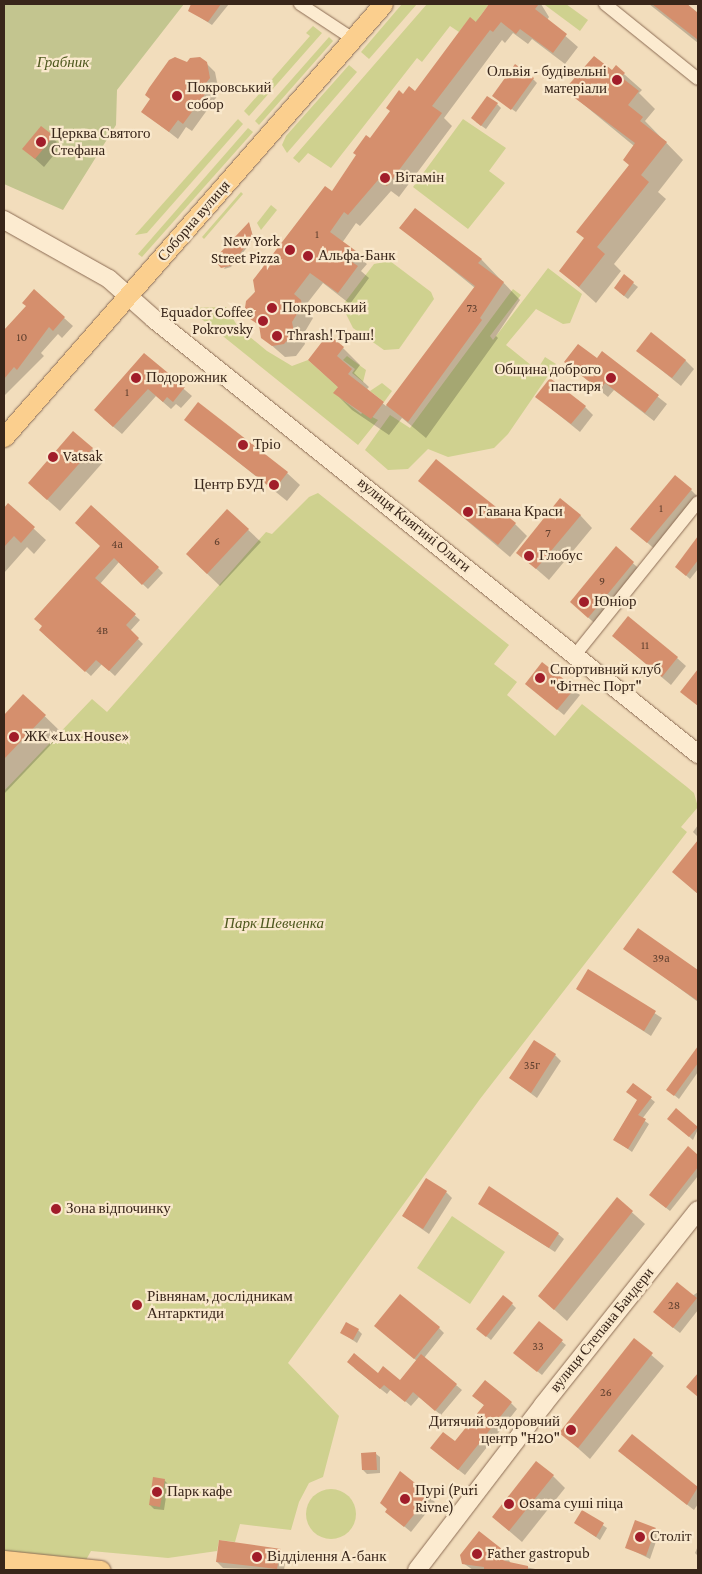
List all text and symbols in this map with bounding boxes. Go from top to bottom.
park label: Грабник [37,54,89,72]
place label: Ольвія - будівельні матеріали [487,62,607,97]
marker: Ольвія - будівельні матеріали [611,74,623,86]
place label: Покровський собор [187,78,271,113]
marker: Покровський собор [171,90,183,102]
place label: Церква Святого Стефана [51,124,151,159]
marker: Церква Святого Стефана [35,136,47,148]
place label: Вітамін [395,169,444,187]
marker: Вітамін [379,172,391,184]
street label: Соборна вулиця [154,177,234,265]
house number: 1 [315,228,319,242]
place label: New York Street Pizza [211,232,280,267]
marker: New York Street Pizza [284,244,296,256]
place label: Альфа-Банк [318,247,396,265]
marker: Альфа-Банк [302,250,314,262]
place label: Покровський [282,299,366,317]
marker: Покровський [266,302,278,314]
house number: 73 [466,302,478,316]
place label: Equador Coffee Pokrovsky [161,303,253,338]
marker: Equador Coffee Pokrovsky [257,315,269,327]
place label: Thrash! Траш! [287,327,374,345]
marker: Thrash! Траш! [271,330,283,342]
house number: 10 [17,331,27,345]
place label: Община доброго пастиря [494,360,601,395]
place label: Подорожник [146,369,227,387]
marker: Подорожник [130,372,142,384]
marker: Община доброго пастиря [605,372,617,384]
house number: 1 [125,386,129,400]
place label: Тріо [253,436,281,454]
marker: Тріо [237,439,249,451]
place label: Vatsak [63,448,103,466]
marker: Vatsak [47,451,59,463]
street label: вулиця Княгині Ольги [354,474,474,576]
place label: Центр БУД [194,476,264,494]
marker: Центр БУД [268,479,280,491]
house number: 1 [659,502,663,516]
place label: Гавана Краси [478,503,563,521]
marker: Гавана Краси [462,506,474,518]
house number: 7 [545,527,551,541]
house number: 6 [214,535,220,549]
house number: 4а [111,538,123,552]
place label: Глобус [539,547,583,565]
marker: Глобус [523,550,535,562]
house number: 9 [599,575,605,589]
place label: Юніор [594,593,637,611]
marker: Юніор [578,596,590,608]
house number: 4в [96,624,108,638]
house number: 11 [641,639,649,653]
place label: Спортивний клуб "Фітнес Порт" [550,660,661,695]
marker: Спортивний клуб "Фітнес Порт" [534,672,546,684]
place label: ЖК «Lux House» [24,728,129,746]
marker: ЖК «Lux House» [8,731,20,743]
park label: Парк Шевченка [224,915,324,933]
house number: 39а [652,952,670,966]
house number: 35г [524,1059,540,1073]
place label: Зона відпочинку [66,1200,171,1218]
marker: Зона відпочинку [50,1203,62,1215]
street label: вулиця Степана Бандери [546,1264,658,1396]
place label: Рівнянам, дослідникам Антарктиди [147,1287,293,1322]
marker: Рівнянам, дослідникам Антарктиди [131,1299,143,1311]
house number: 28 [668,1299,680,1313]
house number: 33 [532,1340,544,1354]
house number: 26 [600,1386,612,1400]
place label: Дитячий оздоровчий центр "H2O" [429,1412,560,1447]
marker: Дитячий оздоровчий центр "H2O" [564,1423,578,1437]
place label: Пурі (Puri Rivne) [415,1481,478,1516]
place label: Парк кафе [167,1483,232,1501]
marker: Парк кафе [151,1486,163,1498]
marker: Пурі (Puri Rivne) [399,1493,411,1505]
place label: Osama суші піца [519,1495,623,1513]
marker: Osama суші піца [503,1498,515,1510]
place label: Століт [650,1528,692,1546]
marker: Століт [634,1531,646,1543]
place label: Father gastropub [487,1545,590,1563]
place label: Відділення А-банк [267,1548,386,1566]
marker: Father gastropub [471,1548,483,1560]
marker: Відділення А-банк [251,1551,263,1563]

